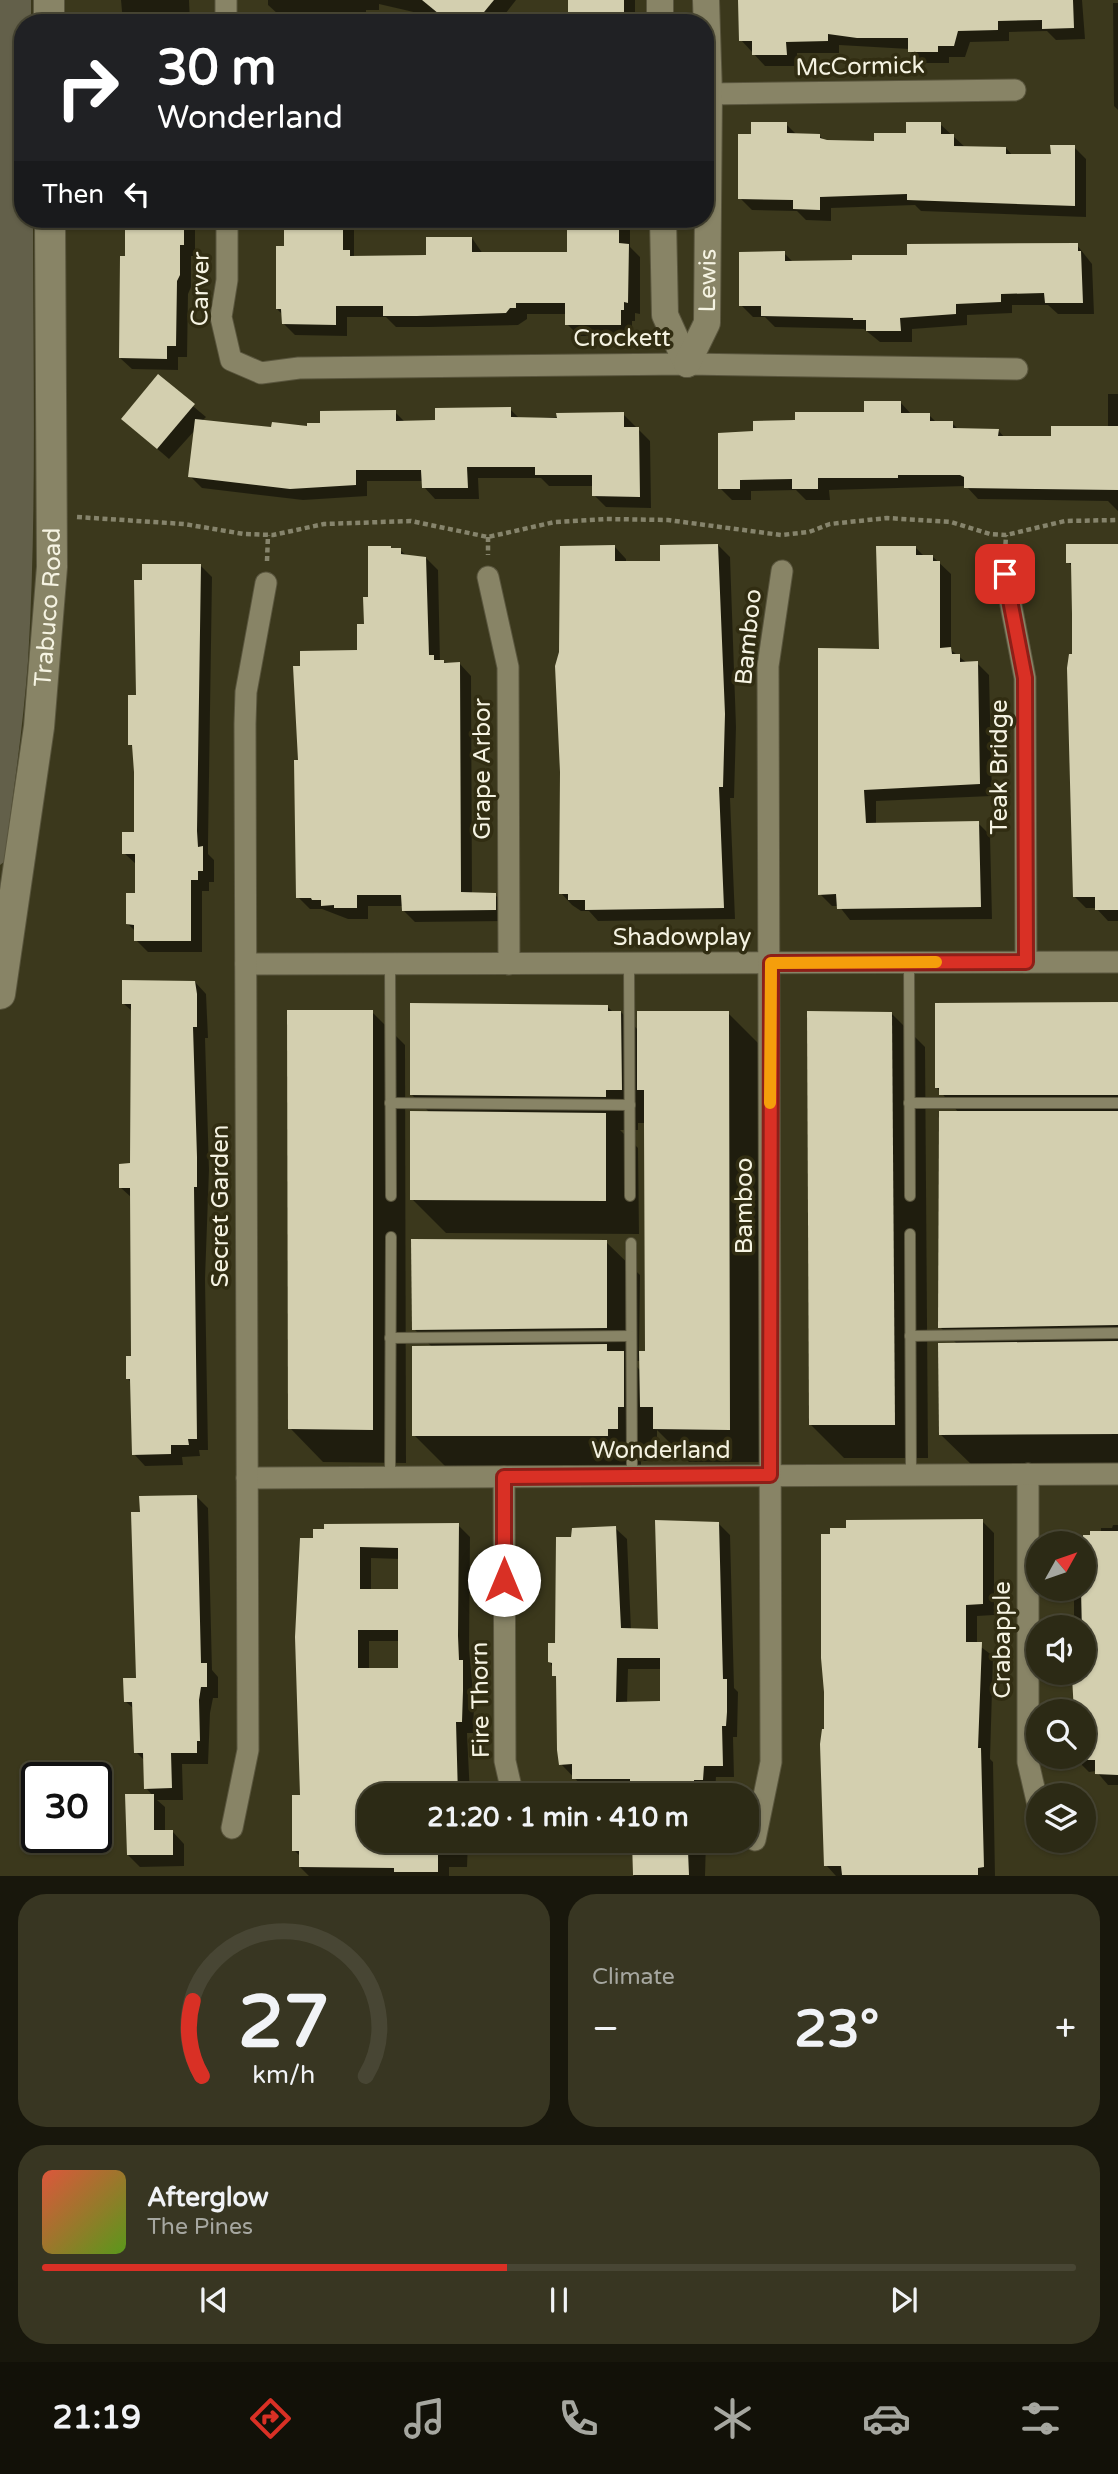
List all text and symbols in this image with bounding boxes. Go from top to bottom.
text: 30 m [157,39,276,98]
icon: right [42,42,133,133]
street label: McCormick [795,51,925,82]
text: Wonderland [157,99,343,137]
icon: left [118,175,156,213]
text: Then [42,179,104,210]
street label: Lewis [693,249,723,313]
street label: Carver [185,251,216,327]
street label: Crockett [573,324,671,353]
street label: Trabuco Road [28,527,67,688]
pin [975,544,1035,604]
icon: arrive [986,555,1024,593]
street label: Bamboo [729,588,768,687]
street label: Grape Arbor [468,697,497,840]
street label: Teak Bridge [985,700,1014,834]
street label: Shadowplay [613,923,751,952]
street label: Secret Garden [206,1125,235,1287]
street label: Bamboo [730,1158,759,1254]
street label: Wonderland [591,1436,731,1465]
north arrow [1026,1531,1096,1601]
map controls [1026,1531,1096,1853]
position arrow [467,1543,541,1617]
street label: Crabapple [988,1581,1017,1699]
button: sound [1026,1615,1096,1685]
street label: Fire Thorn [465,1642,496,1758]
button: search [1026,1699,1096,1769]
speed limit sign: 30 [21,1762,112,1853]
button: layers [1026,1783,1096,1853]
text: 21:20 · 1 min · 410 m [427,1802,689,1833]
text: Climate [592,1963,675,1991]
text: 27 [238,1980,330,2068]
text: 23° [794,1998,879,2061]
text: − [592,2006,619,2052]
text: + [1055,2006,1076,2052]
text: km/h [253,2060,315,2090]
text: Afterglow [147,2182,269,2213]
text: The Pines [147,2213,253,2241]
icon: previous [195,2281,233,2319]
icon: pause [540,2281,578,2319]
icon: next [885,2281,923,2319]
icon: directions [246,2394,295,2443]
icon: music [400,2394,449,2443]
icon: phone [554,2394,603,2443]
icon: climate [708,2394,757,2443]
icon: car [862,2394,911,2443]
icon: filters [1016,2394,1065,2443]
text: 21:19 [53,2399,141,2437]

